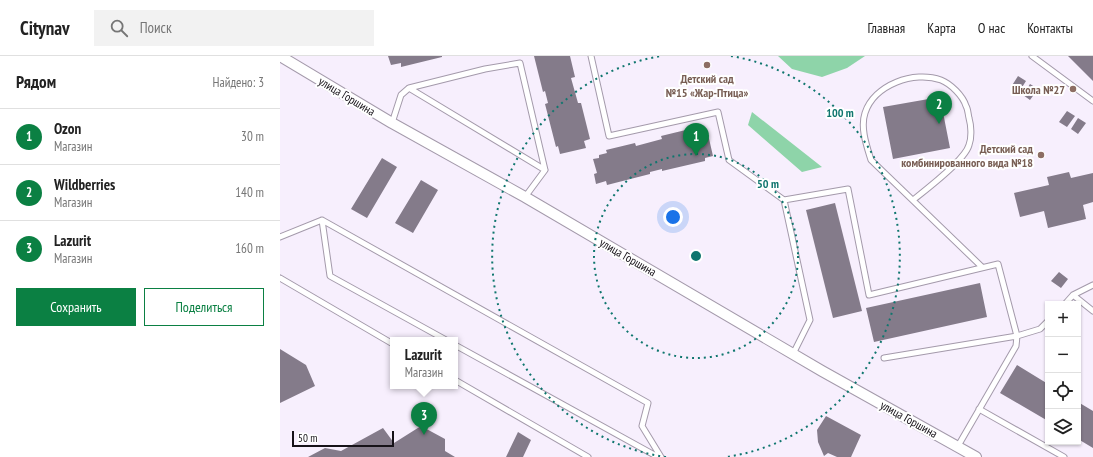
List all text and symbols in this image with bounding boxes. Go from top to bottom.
search box [94,10,374,46]
text: Citynav [20,16,70,40]
icon: search [108,17,130,39]
text: Поиск [140,18,172,37]
text: Главная [867,19,905,37]
text: Карта [927,19,956,37]
text: О нас [978,19,1005,37]
text: Контакты [1027,19,1073,37]
marker: Детский сад №15 «Жар-Птица» [702,60,712,70]
text: Рядом [16,71,56,93]
place label: Детский сад №15 «Жар-Птица» [666,71,748,100]
street label: улица Горшина [316,73,378,119]
text: Найдено: 3 [213,74,264,91]
place label: Школа №27 [1012,82,1065,97]
marker: Школа №27 [1068,84,1078,94]
pin: 2 [926,91,952,124]
text: 100 m [826,105,854,120]
text: Ozon [54,119,81,138]
pin: 1 [683,123,709,156]
text: 1 [26,128,32,145]
text: 30 m [241,128,264,145]
text: Магазин [54,138,92,155]
place label: Детский сад комбинированного вида №18 [901,141,1033,170]
marker: Детский сад комбинированного вида №18 [1036,150,1046,160]
text: Wildberries [54,175,115,194]
text: 50 m [757,176,779,191]
text: 2 [26,184,32,201]
text: 140 m [235,184,264,201]
text: Магазин [54,194,92,211]
your location [663,207,683,227]
text: Lazurit [54,231,91,250]
street label: улица Горшина [597,235,659,279]
text: 3 [26,240,32,257]
text: 160 m [235,240,264,257]
centre of rings [689,249,703,263]
text: Магазин [54,250,92,267]
button: Сохранить [16,288,136,326]
button: Поделиться [144,288,264,326]
map controls [1045,301,1081,445]
button: + [1045,301,1081,337]
popup [390,337,458,389]
button: − [1045,337,1081,373]
text: Lazurit [405,345,442,364]
text: Магазин [405,364,443,381]
button: locate [1045,373,1081,409]
street label: улица Горшина [878,397,940,441]
pin: 3 [411,402,437,435]
button: layers [1045,409,1081,445]
scale bar [292,429,394,448]
text: 50 m [298,431,317,445]

